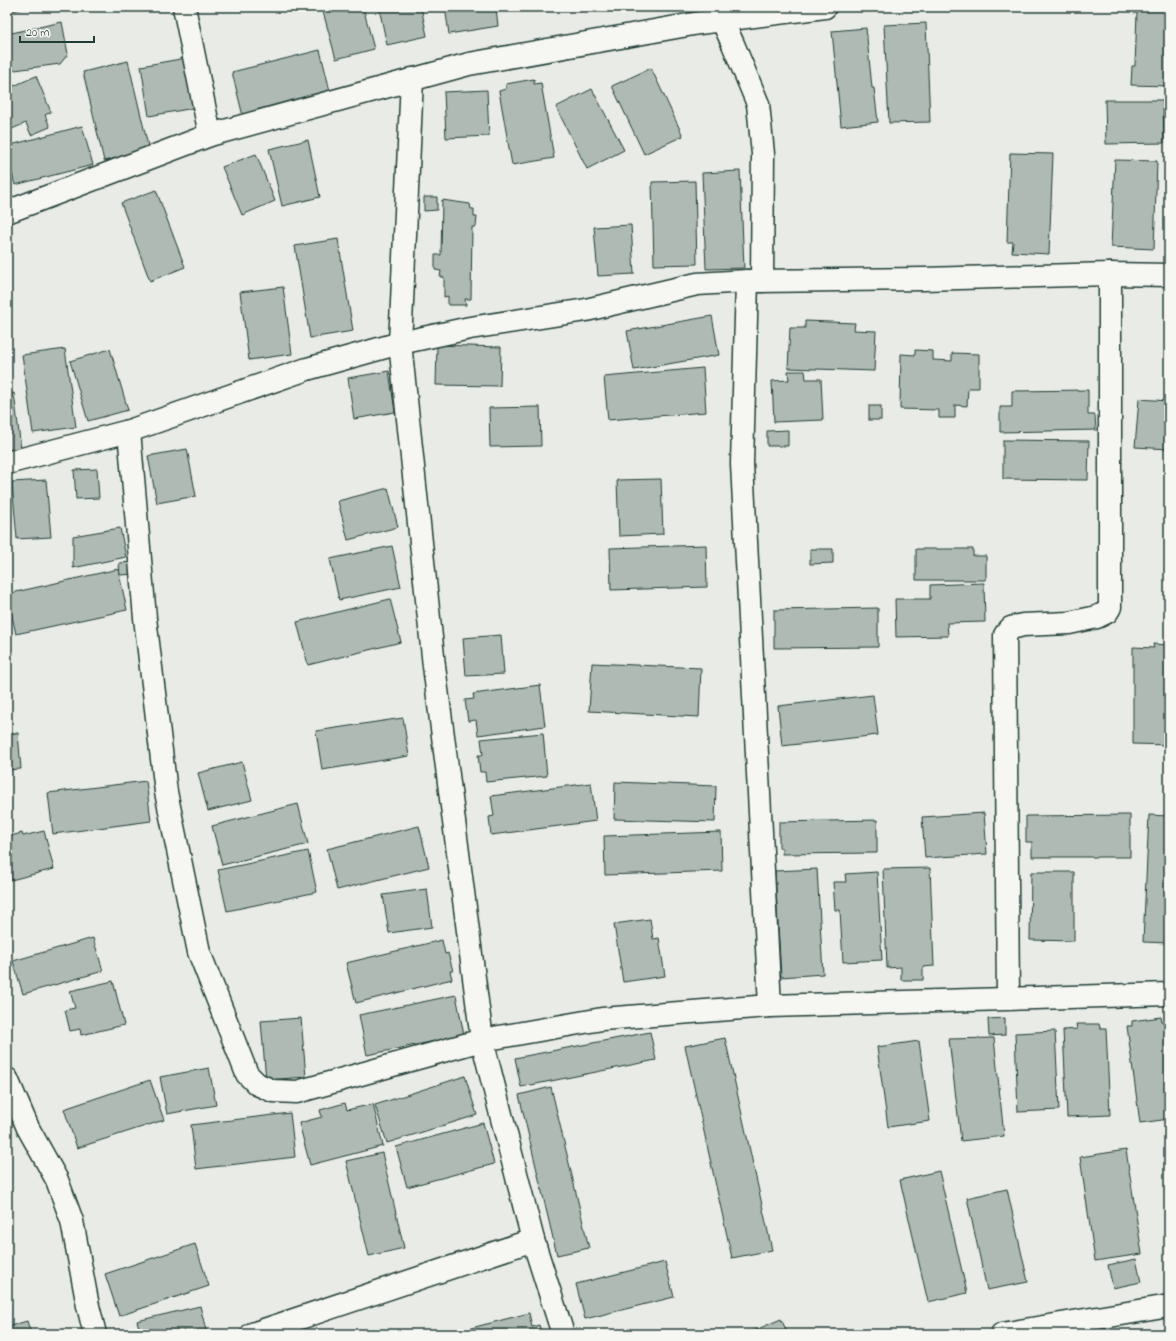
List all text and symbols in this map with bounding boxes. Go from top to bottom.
scale bar [20,18,94,44]
text: 20 m [26,24,49,42]

